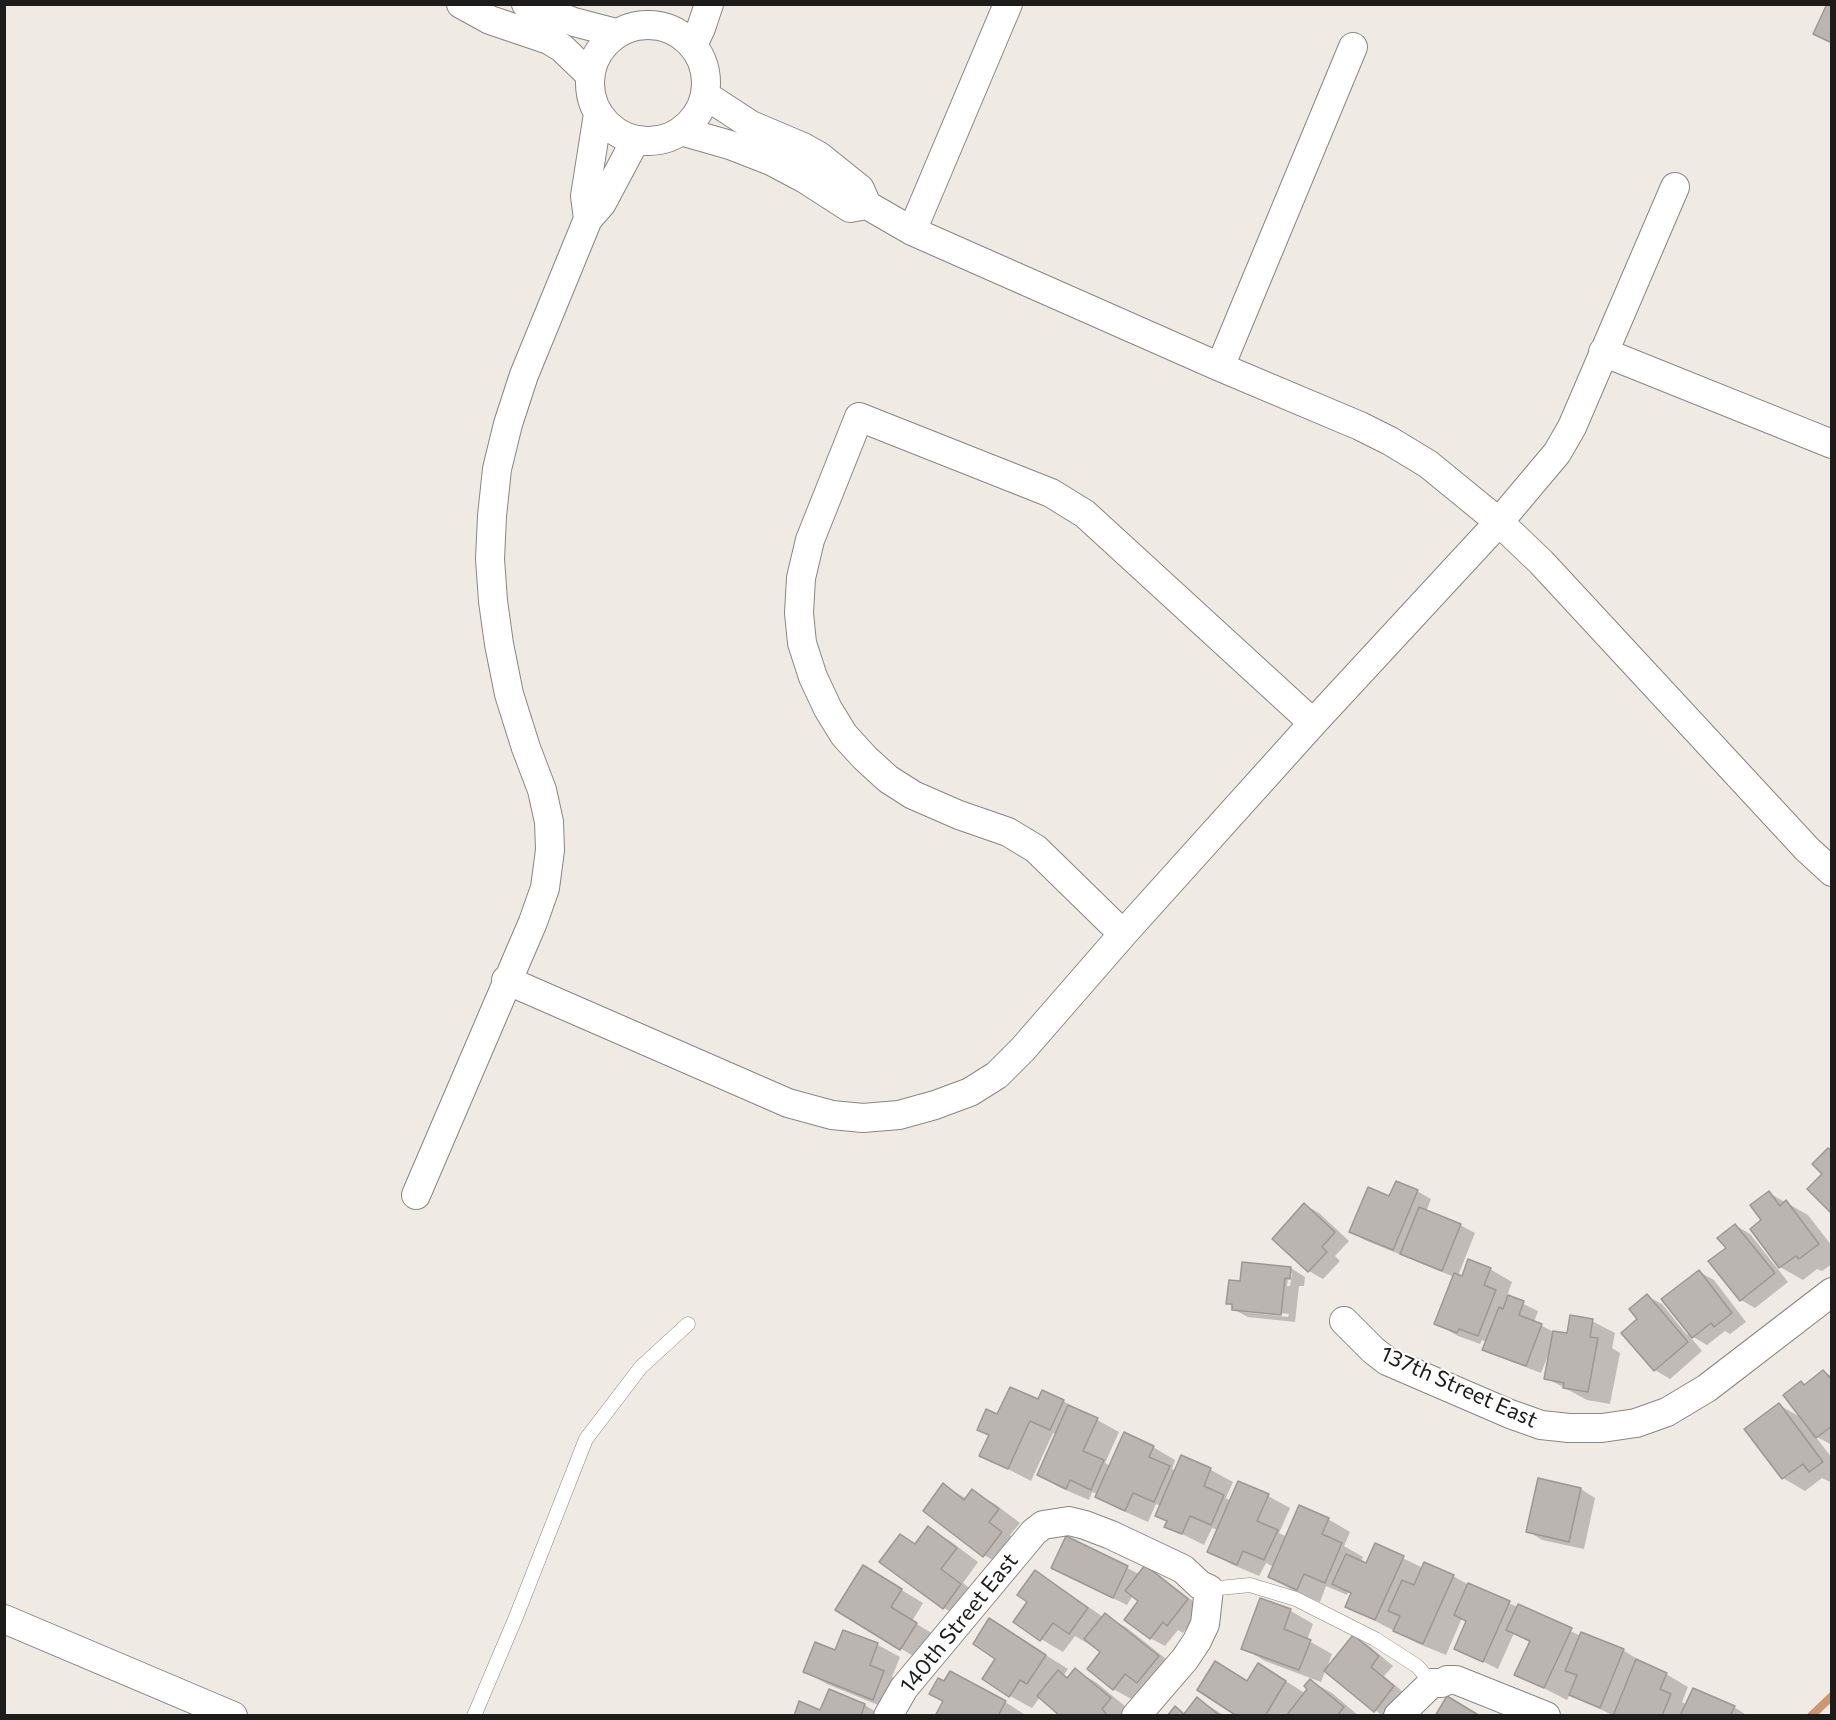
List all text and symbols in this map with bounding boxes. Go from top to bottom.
street label: 137th Street East [1376,1341,1542,1433]
street label: 140th Street East [894,1548,1024,1698]

